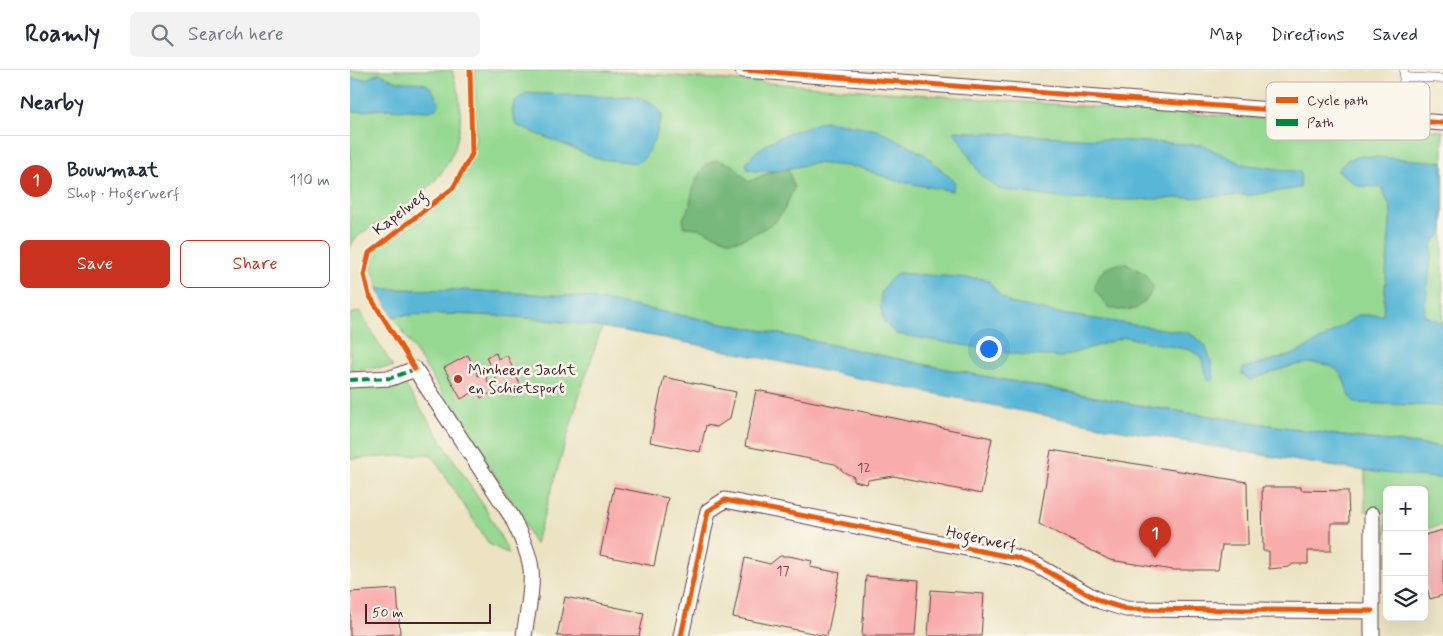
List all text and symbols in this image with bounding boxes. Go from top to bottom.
search box [130,12,480,57]
text: Roamly [25,19,100,50]
icon: search [148,21,176,49]
text: Search here [188,22,284,47]
text: Map [1210,23,1243,47]
text: Directions [1271,23,1345,47]
text: Saved [1373,23,1418,47]
legend [1266,82,1430,140]
text: Nearby [20,89,84,117]
text: Cycle path [1307,92,1368,110]
text: Path [1307,114,1334,132]
text: Bouwmaat [67,158,158,183]
text: 1 [32,170,40,191]
text: 110 m [289,170,330,191]
text: Shop · Hogerwerf [67,183,180,204]
street label: Kapelweg [369,185,432,241]
button: Save [20,240,170,288]
button: Share [180,240,330,288]
your location [976,336,1002,362]
place label: Minheere Jacht en Schietsport [468,360,577,399]
marker: Minheere Jacht en Schietsport [452,373,464,385]
house number: 12 [857,459,871,477]
map controls [1383,486,1428,621]
button: + [1383,486,1428,531]
pin: 1 [1139,517,1171,558]
street label: Hogerwerf [944,521,1018,558]
button: − [1383,531,1428,576]
house number: 17 [776,562,790,580]
button: layers [1383,576,1428,621]
scale bar [365,601,491,624]
text: 50 m [372,604,403,622]

